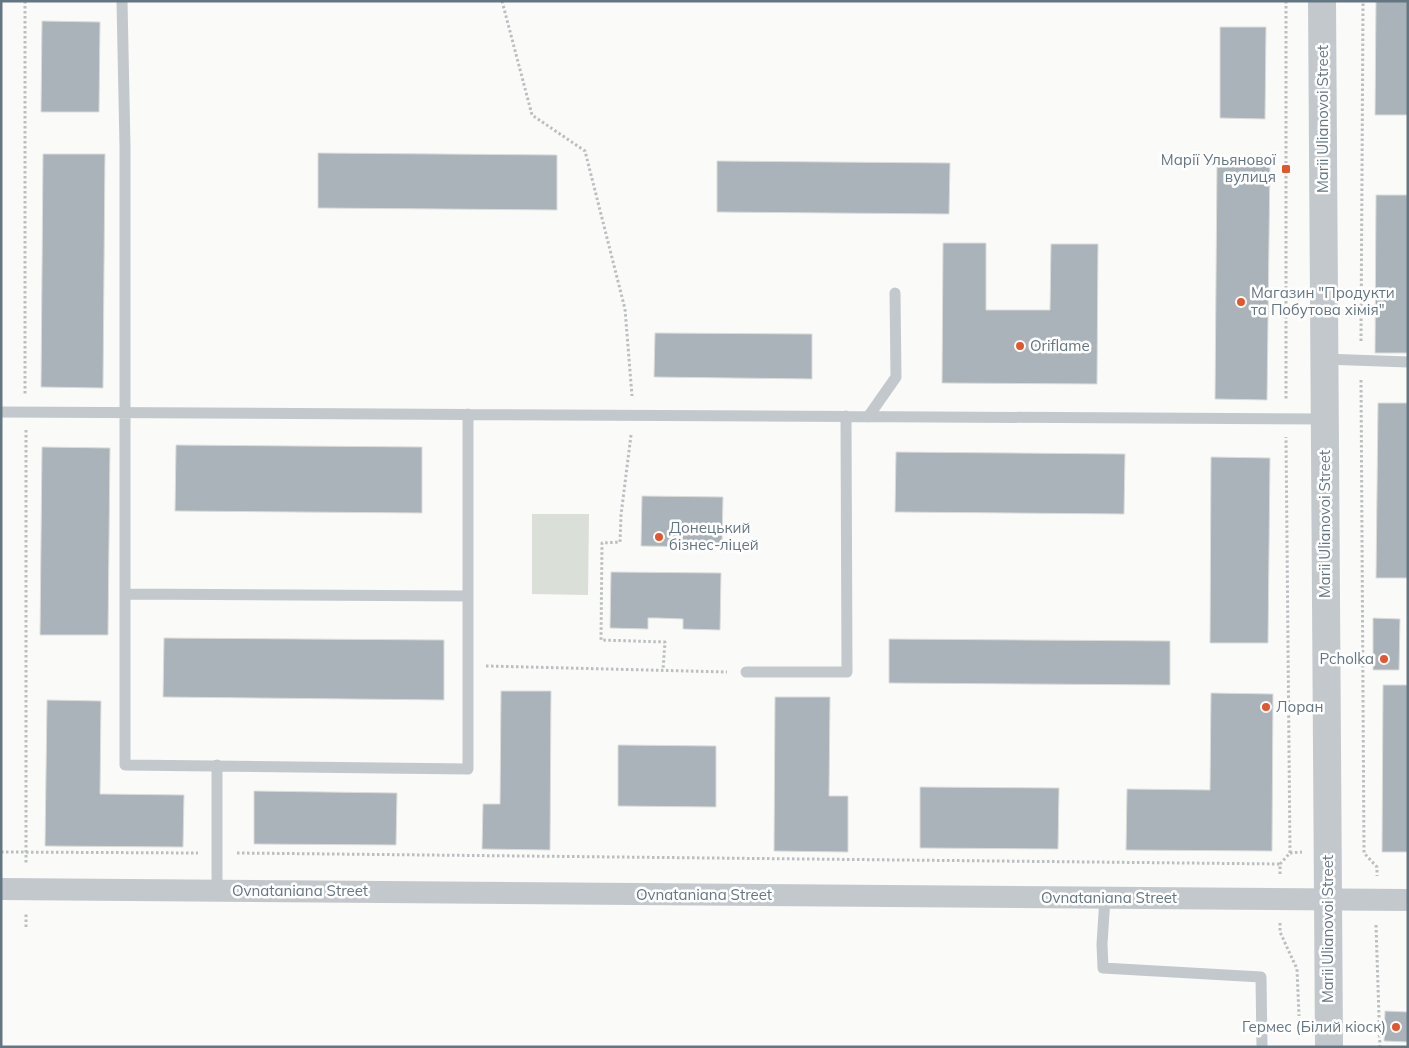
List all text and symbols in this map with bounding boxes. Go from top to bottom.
street label: Marii Ulianovoi Street [1313,45,1332,193]
place label: Марії Ульянової вулиця [1161,150,1276,186]
marker: Марії Ульянової вулиця [1280,163,1292,175]
place label: Магазин "Продукти та Побутова хімія" [1251,283,1395,319]
marker: Магазин "Продукти та Побутова хімія" [1235,296,1247,308]
place label: Oriflame [1030,336,1090,355]
marker: Oriflame [1014,340,1026,352]
street label: Marii Ulianovoi Street [1315,450,1334,598]
place label: Донецький бізнес-ліцей [669,518,759,554]
marker: Донецький бізнес-ліцей [653,531,665,543]
place label: Pcholka [1320,649,1374,668]
marker: Pcholka [1378,653,1390,665]
place label: Лоран [1276,697,1323,716]
marker: Лоран [1260,701,1272,713]
street label: Marii Ulianovoi Street [1318,855,1337,1003]
street label: Ovnataniana Street [232,881,368,900]
street label: Ovnataniana Street [636,885,772,904]
street label: Ovnataniana Street [1041,888,1177,907]
place label: Гермес (Білий кіоск) [1242,1017,1386,1036]
marker: Гермес (Білий кіоск) [1390,1021,1402,1033]

